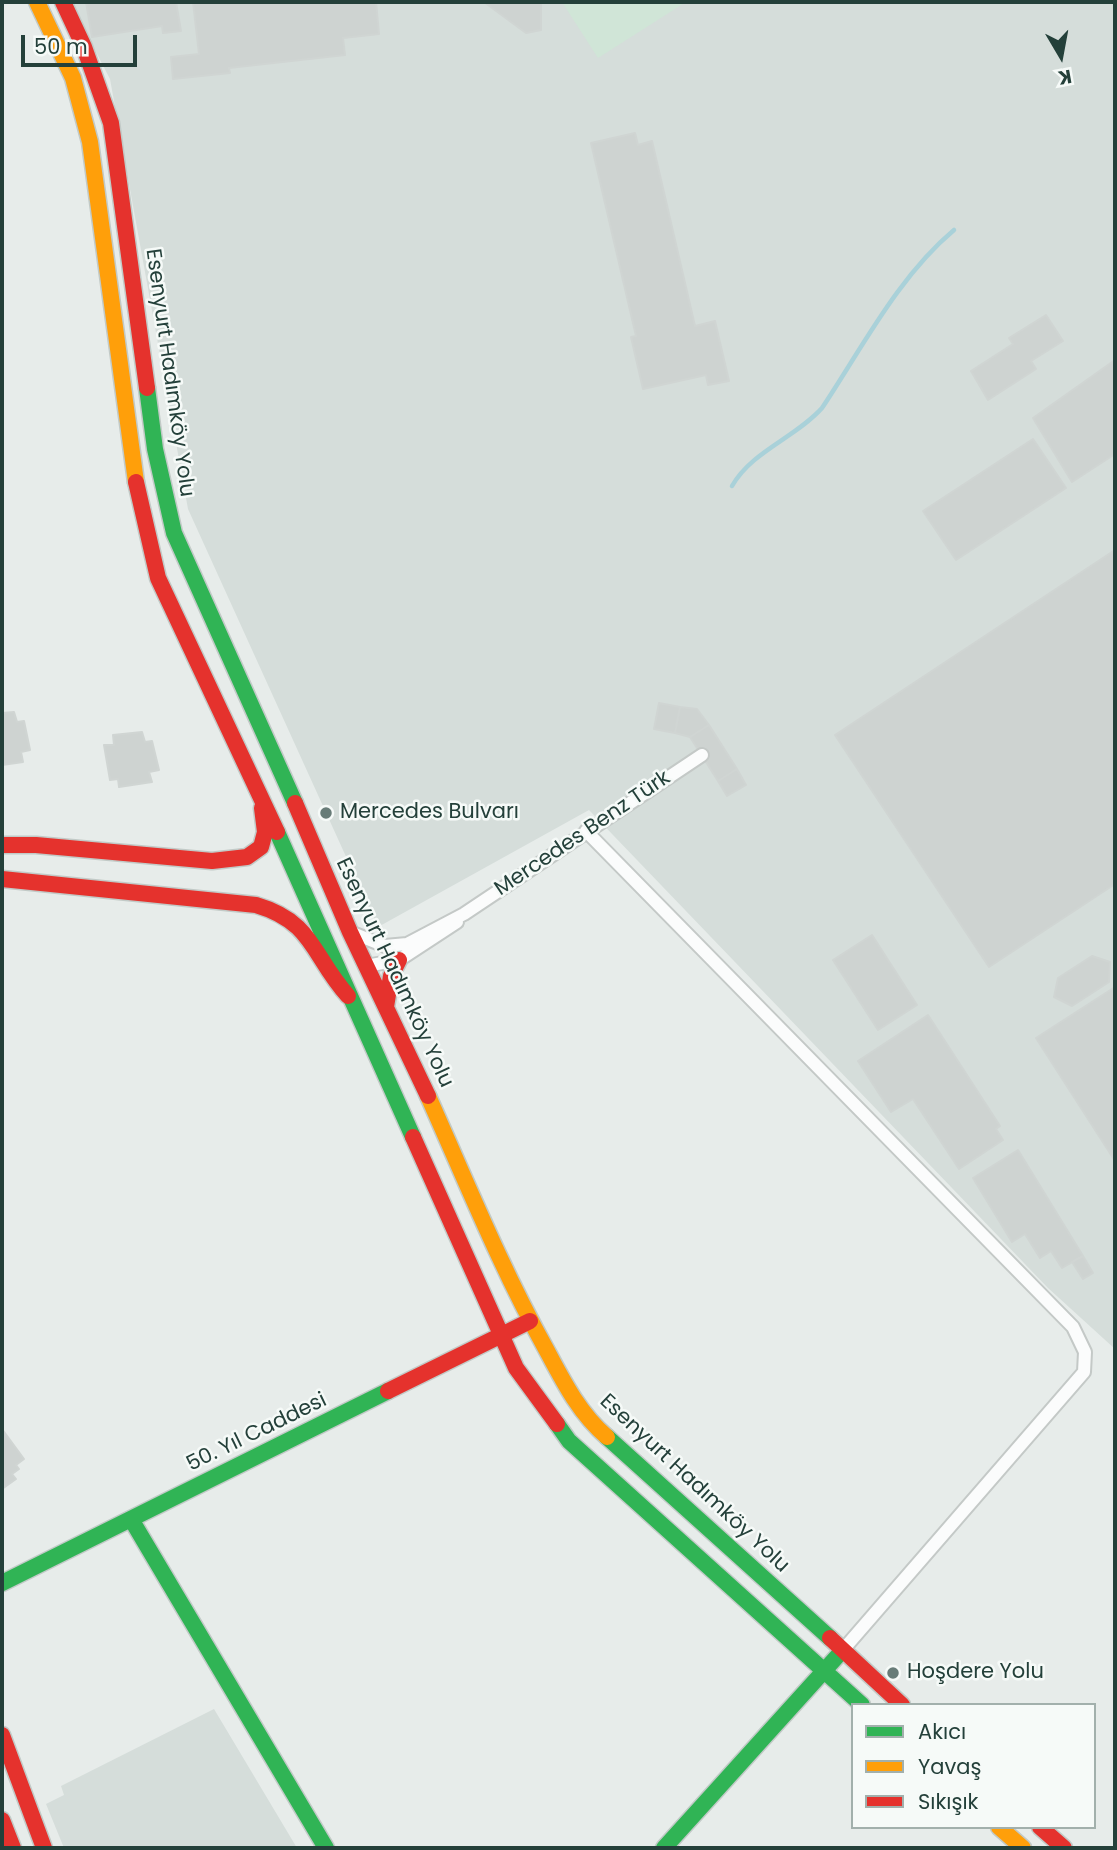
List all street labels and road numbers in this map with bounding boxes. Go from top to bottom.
street label: Esenyurt Hadımköy Yolu [139,247,199,499]
street label: Mercedes Benz Türk [490,766,676,902]
street label: Esenyurt Hadımköy Yolu [330,854,458,1092]
street label: 50. Yıl Caddesi [183,1388,331,1478]
street label: Esenyurt Hadımköy Yolu [594,1389,794,1579]

